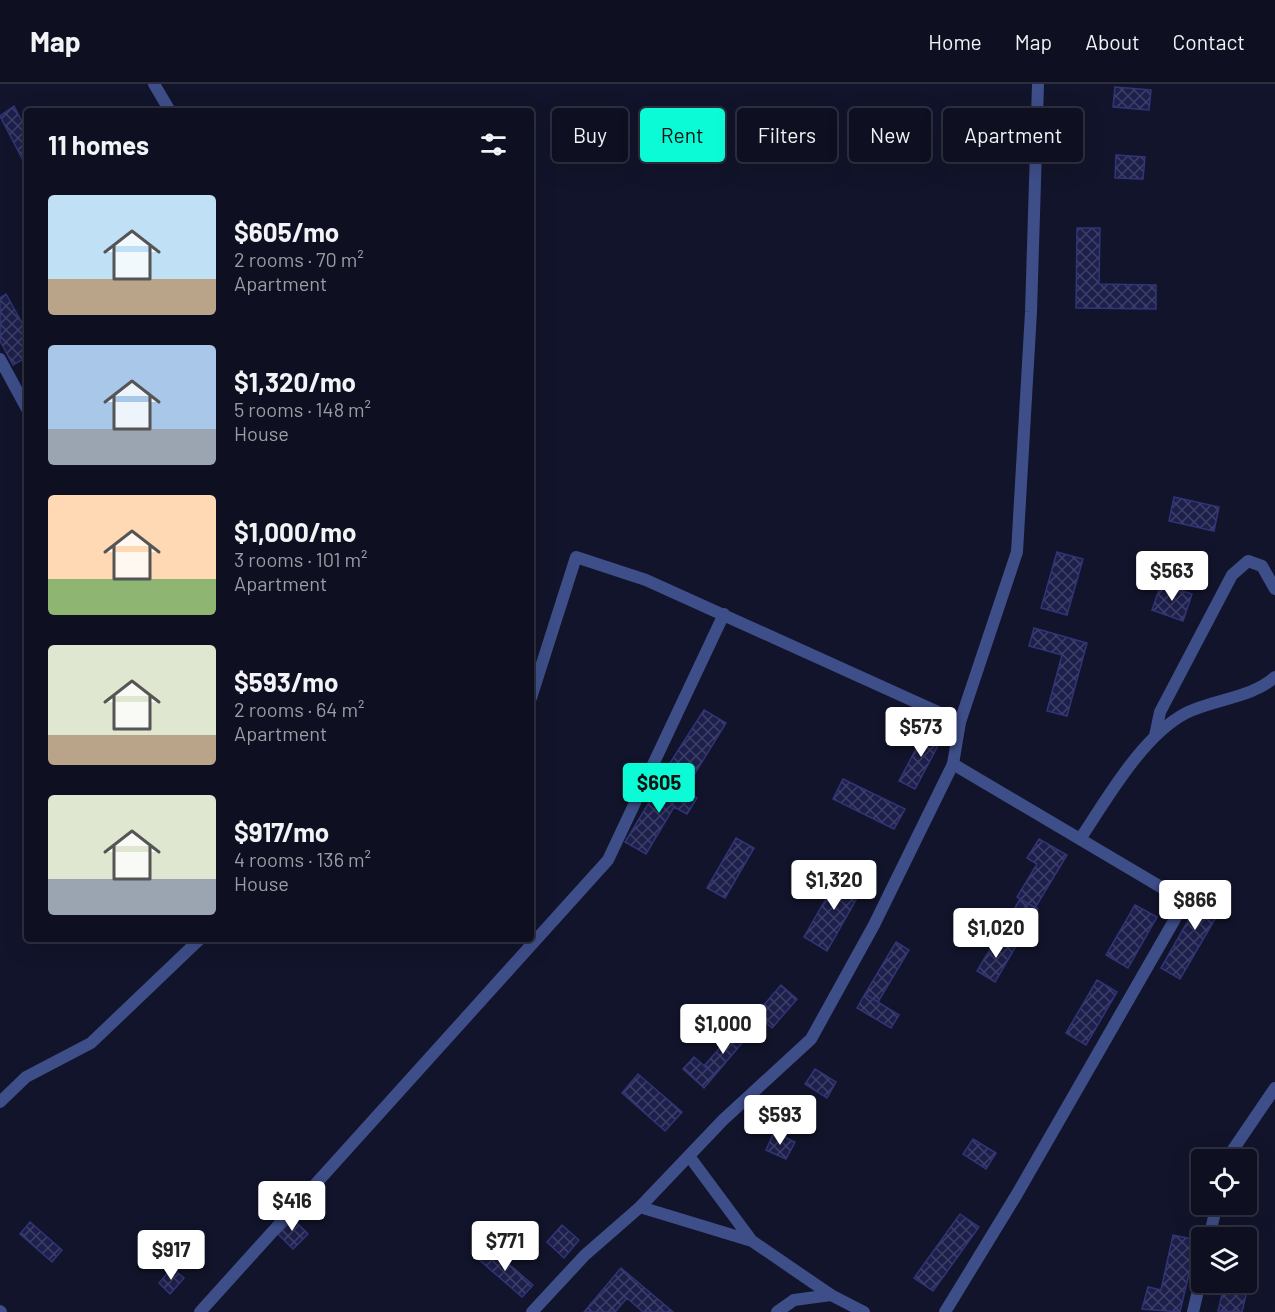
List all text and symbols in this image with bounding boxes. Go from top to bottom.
text: Map [30,24,81,58]
text: Home [928,29,982,54]
text: Map [1015,29,1052,54]
text: About [1085,29,1140,54]
text: Contact [1173,29,1245,54]
chip: Buy [552,108,628,162]
chip: Rent [640,108,725,162]
chip: Filters [737,108,837,162]
chip: New [849,108,931,162]
chip: Apartment [943,108,1083,162]
icon: filters [477,128,510,161]
text: 11 homes [48,129,149,160]
text: $605/mo [234,216,339,247]
icon: home [96,219,168,291]
text: 2 rooms · 70 m² [234,247,364,271]
text: Apartment [234,271,327,295]
text: $1,320/mo [234,366,356,397]
icon: home [96,369,168,441]
text: 5 rooms · 148 m² [234,397,371,421]
text: House [234,421,289,445]
text: $1,000/mo [234,516,356,547]
icon: home [96,519,168,591]
text: 3 rooms · 101 m² [234,547,367,571]
pin: $563 [1136,551,1208,602]
text: $563 [1150,558,1194,582]
text: Apartment [234,571,327,595]
text: $593/mo [234,666,338,697]
icon: home [96,669,168,741]
text: 2 rooms · 64 m² [234,697,364,721]
pin: $573 [885,707,957,758]
text: $573 [900,714,942,738]
text: Apartment [234,721,327,745]
pin: $605 [623,763,695,814]
text: $605 [637,770,681,794]
text: $917/mo [234,816,329,847]
icon: home [96,819,168,891]
text: 4 rooms · 136 m² [234,847,371,871]
pin: $1,320 [785,860,883,911]
text: $1,320 [805,867,863,891]
text: House [234,871,289,895]
pin: $866 [1159,880,1231,931]
text: $866 [1173,887,1217,911]
pin: $1,020 [947,908,1045,959]
text: $1,020 [967,915,1025,939]
pin: $1,000 [674,1004,772,1055]
text: $1,000 [694,1011,752,1035]
pin: $593 [744,1095,816,1146]
text: $593 [758,1102,802,1126]
map controls [1191,1149,1257,1293]
button: locate [1191,1149,1257,1215]
pin: $416 [256,1181,328,1232]
text: $416 [272,1188,312,1212]
pin: $771 [469,1221,541,1272]
button: layers [1191,1227,1257,1293]
text: $771 [486,1228,524,1252]
pin: $917 [135,1230,207,1281]
text: $917 [152,1237,190,1261]

